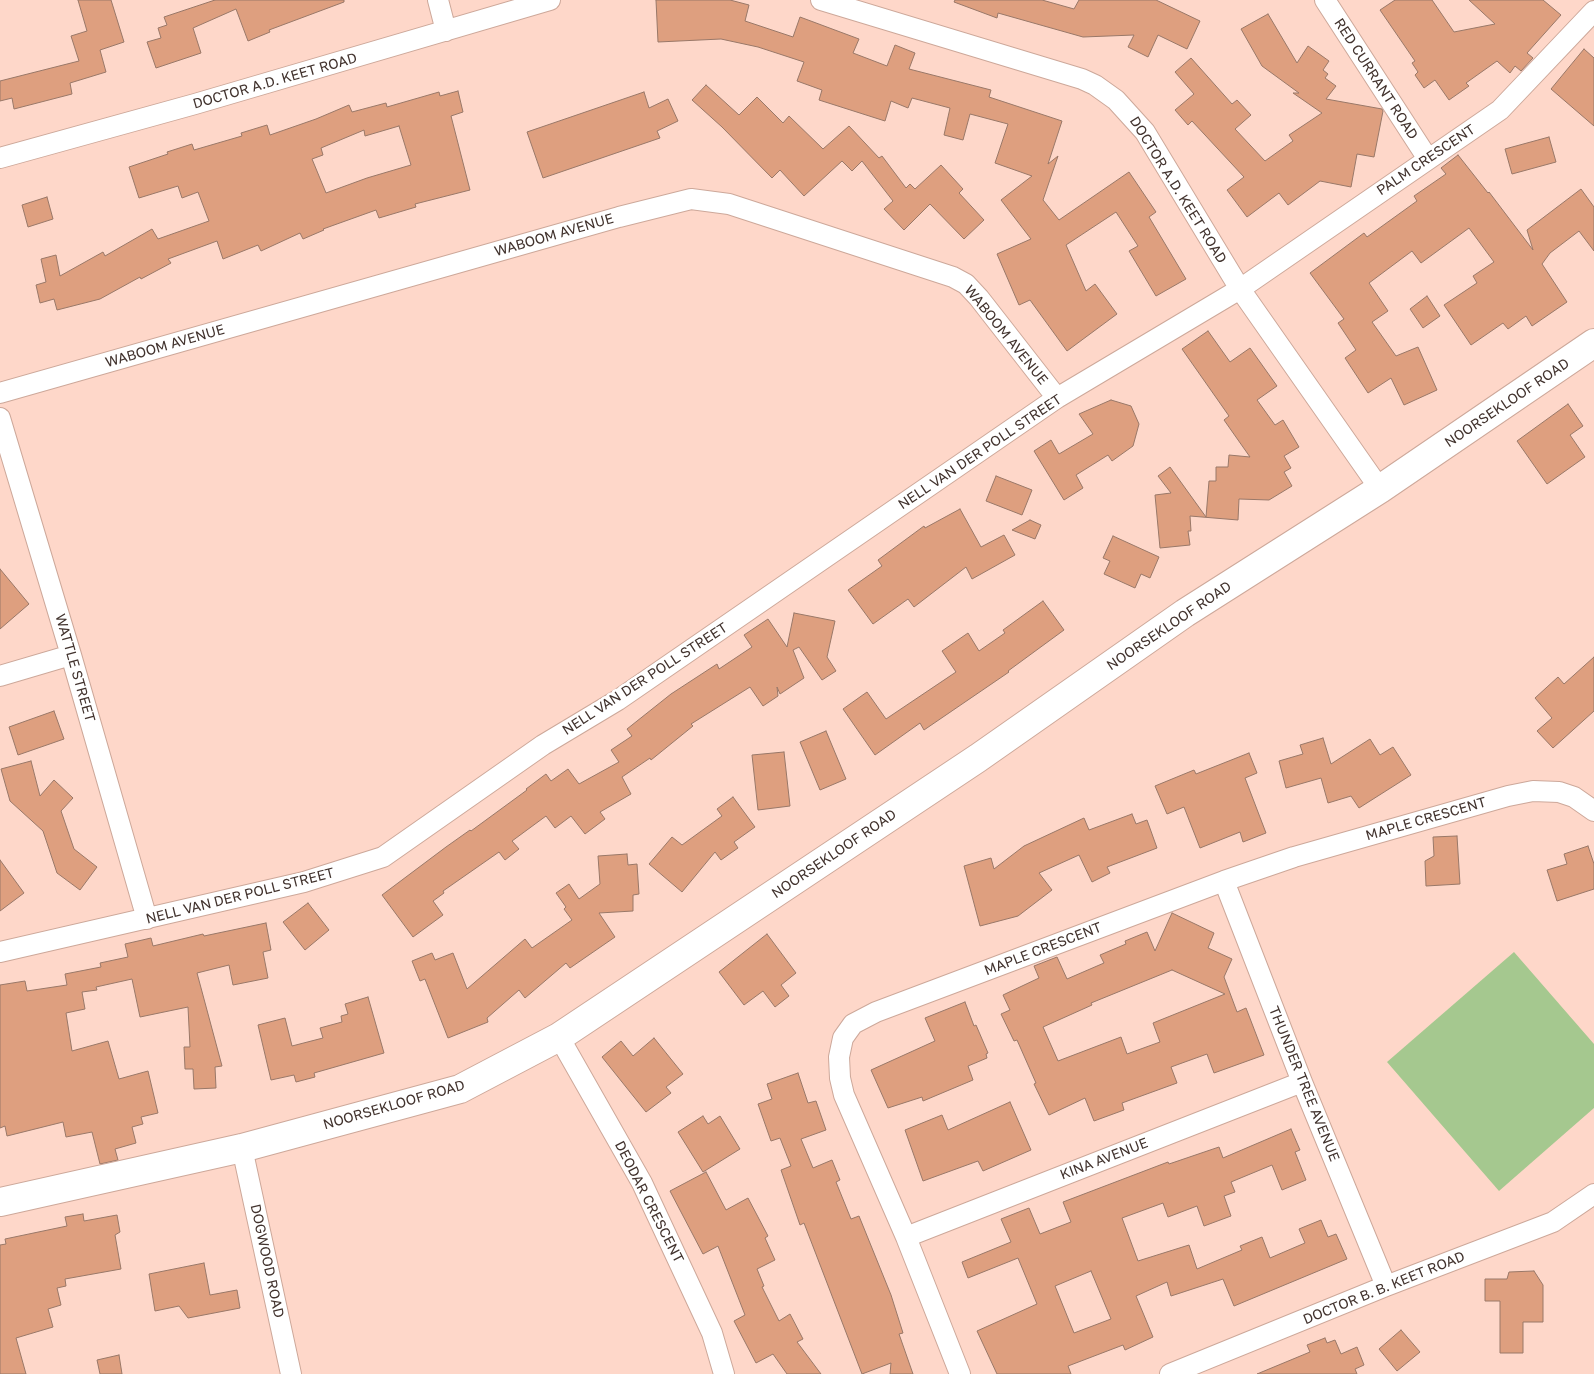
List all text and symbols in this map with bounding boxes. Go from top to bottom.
street label: RED CURRANT ROAD [1331,15,1421,143]
street label: DOCTOR A.D. KEET ROAD [191,50,359,112]
street label: DOCTOR A.D. KEET ROAD [1126,113,1230,267]
street label: PALM CRESCENT [1374,121,1478,199]
street label: WABOOM AVENUE [493,210,615,260]
street label: WABOOM AVENUE [961,282,1051,388]
street label: WABOOM AVENUE [104,321,226,371]
street label: NOORSEKLOOF ROAD [1441,355,1573,451]
street label: NELL VAN DER POLL STREET [895,391,1065,513]
street label: NOORSEKLOOF ROAD [1103,578,1235,674]
street label: WATTLE STREET [52,612,98,724]
street label: NELL VAN DER POLL STREET [559,619,731,739]
street label: MAPLE CRESCENT [1364,794,1488,844]
street label: NOORSEKLOOF ROAD [768,806,900,902]
street label: NELL VAN DER POLL STREET [144,864,336,928]
street label: MAPLE CRESCENT [982,919,1104,979]
street label: THUNDER TREE AVENUE [1265,1004,1343,1164]
street label: NOORSEKLOOF ROAD [321,1077,467,1133]
street label: KINA AVENUE [1058,1134,1150,1184]
street label: DEODAR CRESCENT [611,1138,687,1266]
street label: DOGWOOD ROAD [247,1203,287,1319]
street label: DOCTOR B. B. KEET ROAD [1301,1248,1467,1328]

